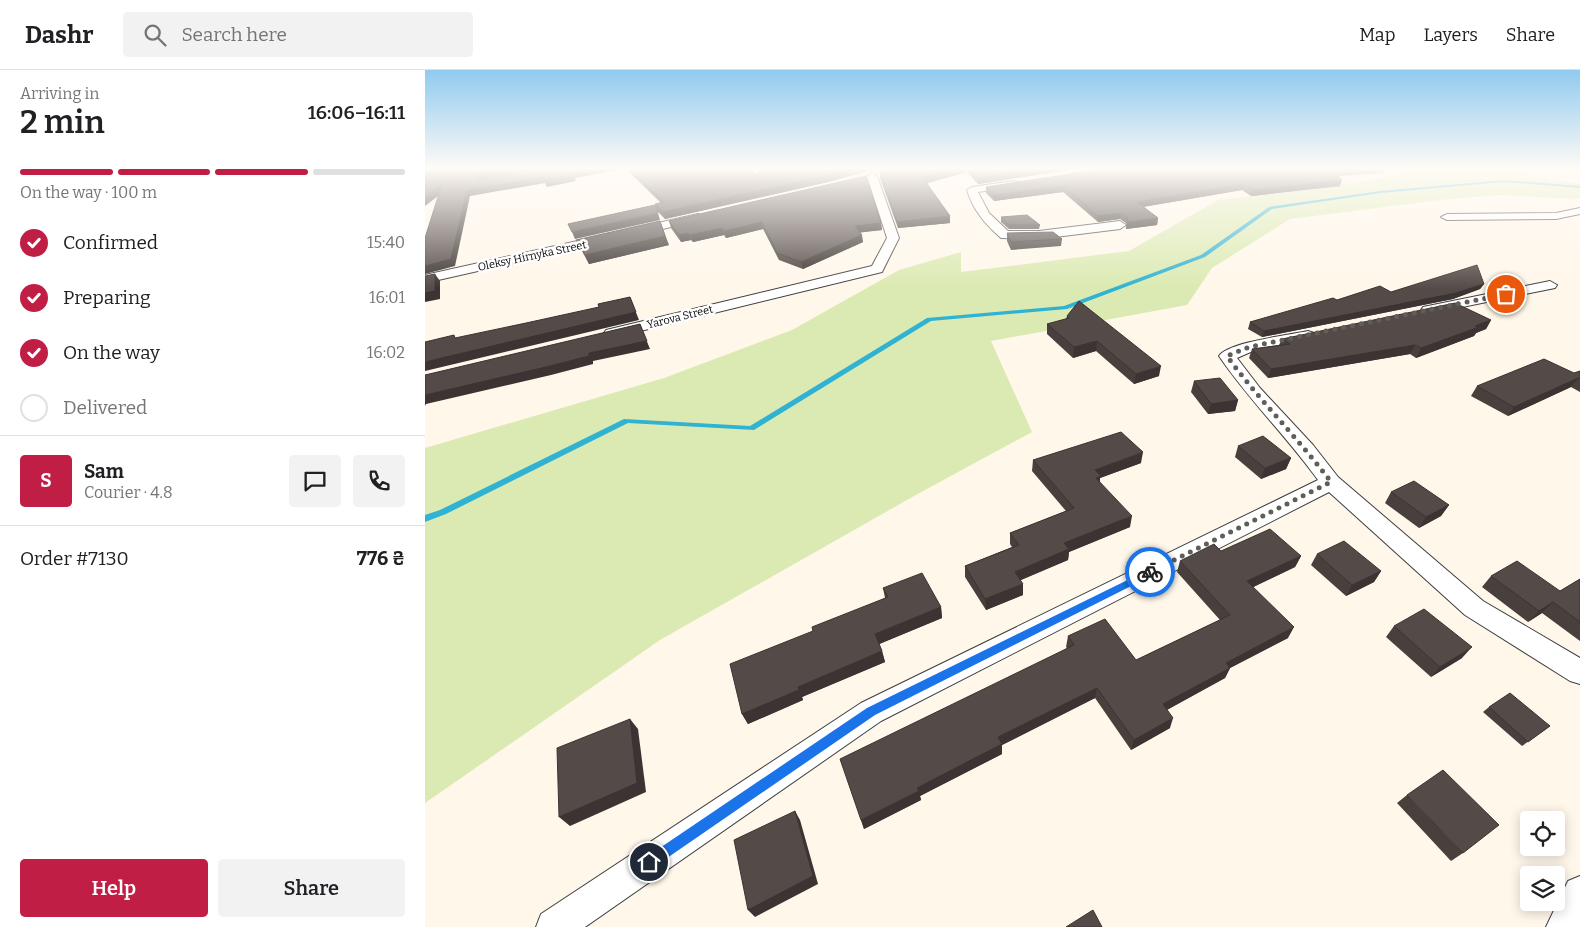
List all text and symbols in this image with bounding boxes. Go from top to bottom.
search box [123,12,473,57]
text: Dashr [25,21,93,49]
icon: search [141,21,169,49]
text: Search here [181,23,287,46]
text: Map [1359,24,1395,46]
text: Layers [1423,24,1478,46]
text: Share [1506,24,1555,46]
text: Arriving in [20,84,99,103]
text: 16:06–16:11 [308,101,405,124]
text: 2 min [20,103,105,141]
text: On the way · 100 m [20,183,157,202]
icon: check [20,229,48,257]
text: Confirmed [63,231,158,254]
text: 15:40 [367,233,405,252]
street label: Oleksy Hirnyka Street [477,238,587,274]
pin [1485,273,1527,315]
icon: bag [1492,280,1520,308]
icon: check [20,284,48,312]
text: Preparing [63,286,151,309]
text: 16:01 [369,288,405,307]
street label: Yarova Street [646,303,714,331]
icon: check [20,339,48,367]
text: On the way [63,341,160,364]
text: 16:02 [367,343,405,362]
text: Delivered [63,396,147,419]
button: chat [289,455,341,507]
button: phone [353,455,405,507]
text: Sam [84,460,124,483]
text: S [40,469,52,492]
text: Courier · 4.8 [84,483,173,502]
text: Order #7130 [20,547,129,570]
text: 776 ₴ [357,547,405,570]
courier [1125,547,1175,597]
icon: bike [1136,558,1164,586]
map controls [1520,811,1565,911]
button: locate [1520,811,1565,856]
pin [628,841,670,883]
icon: home [635,848,663,876]
button: Help [20,859,208,917]
button: Share [218,859,405,917]
button: layers [1520,866,1565,911]

